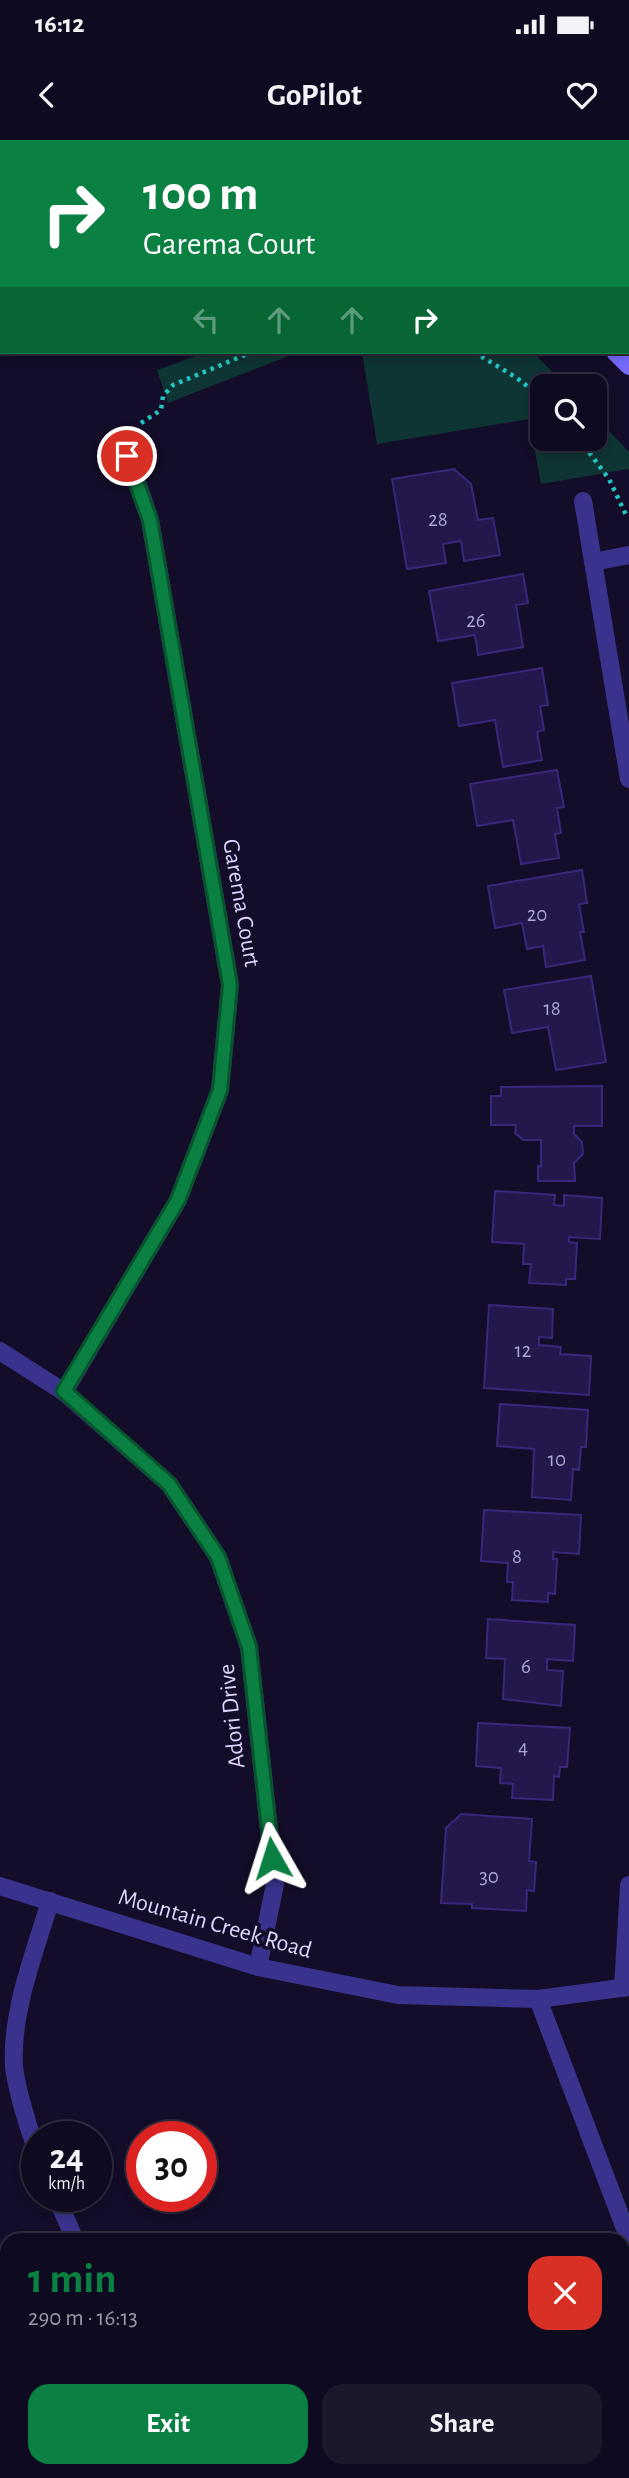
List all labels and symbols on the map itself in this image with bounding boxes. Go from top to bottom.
pin [97,426,157,486]
house number: 28 [428,509,448,530]
house number: 26 [466,610,486,631]
street label: Garema Court [218,837,264,969]
house number: 20 [527,904,547,925]
house number: 18 [543,998,561,1019]
house number: 12 [515,1340,531,1361]
house number: 10 [548,1449,566,1470]
house number: 8 [512,1546,522,1567]
house number: 6 [521,1656,531,1677]
street label: Adori Drive [215,1663,249,1769]
house number: 4 [518,1737,528,1758]
position arrow [235,1821,309,1895]
house number: 30 [479,1866,499,1887]
street label: Mountain Creek Road [116,1885,314,1963]
speed limit sign: 30 [126,2121,217,2212]

